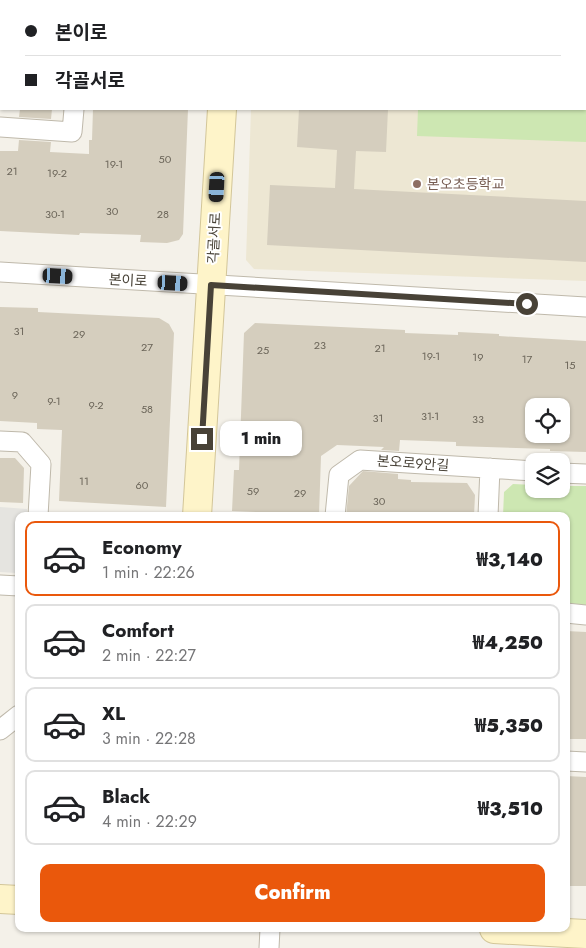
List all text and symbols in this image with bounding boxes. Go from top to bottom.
text: 본이로 [55,19,107,46]
text: 각골서로 [55,67,125,94]
house number: 50 [159,151,172,167]
house number: 19-1 [105,156,123,172]
house number: 21 [6,163,18,179]
house number: 19-2 [47,165,67,181]
car [208,172,225,202]
place label: 본오초등학교 [427,174,504,194]
marker: 본오초등학교 [411,178,423,190]
house number: 30 [106,203,119,219]
house number: 30-1 [45,206,65,222]
house number: 28 [157,206,169,222]
street label: 각골서로 [203,212,225,264]
car [42,268,73,284]
street label: 본이로 [108,269,148,291]
car [157,275,188,291]
route start [516,293,538,315]
house number: 31 [14,323,24,339]
house number: 29 [73,326,85,342]
house number: 23 [314,337,326,353]
house number: 27 [141,339,153,355]
house number: 21 [374,340,386,356]
house number: 25 [257,342,269,358]
house number: 19-1 [422,348,440,364]
house number: 19 [472,349,484,365]
house number: 17 [522,351,533,367]
house number: 15 [564,357,576,373]
house number: 9 [12,387,18,403]
house number: 9-1 [47,393,61,409]
house number: 9-2 [89,397,103,413]
map controls [525,398,570,498]
button: locate [525,398,570,443]
house number: 58 [141,401,153,417]
house number: 31-1 [421,408,439,424]
house number: 31 [373,410,383,426]
house number: 33 [472,411,484,427]
callout: 1 min [220,422,302,456]
text: 1 min [241,427,281,450]
route end [191,428,213,450]
street label: 본오로9안길 [376,450,450,476]
button: layers [525,453,570,498]
house number: 11 [79,473,89,489]
house number: 60 [136,477,149,493]
house number: 59 [247,483,259,499]
house number: 29 [294,485,306,501]
house number: 30 [373,493,386,509]
text: Economy [102,534,182,561]
icon: car [42,536,87,581]
text: ₩3,140 [477,546,543,573]
text: 1 min · 22:26 [102,561,195,584]
text: Comfort [102,617,174,644]
icon: car [42,619,87,664]
text: ₩4,250 [473,629,543,656]
text: 2 min · 22:27 [102,644,196,667]
text: XL [102,700,125,727]
icon: car [42,702,87,747]
text: ₩5,350 [475,712,543,739]
text: 3 min · 22:28 [102,727,196,750]
text: Black [102,783,150,810]
icon: car [42,785,87,830]
text: ₩3,510 [478,795,543,822]
text: 4 min · 22:29 [102,810,197,833]
button: Confirm [40,864,545,922]

